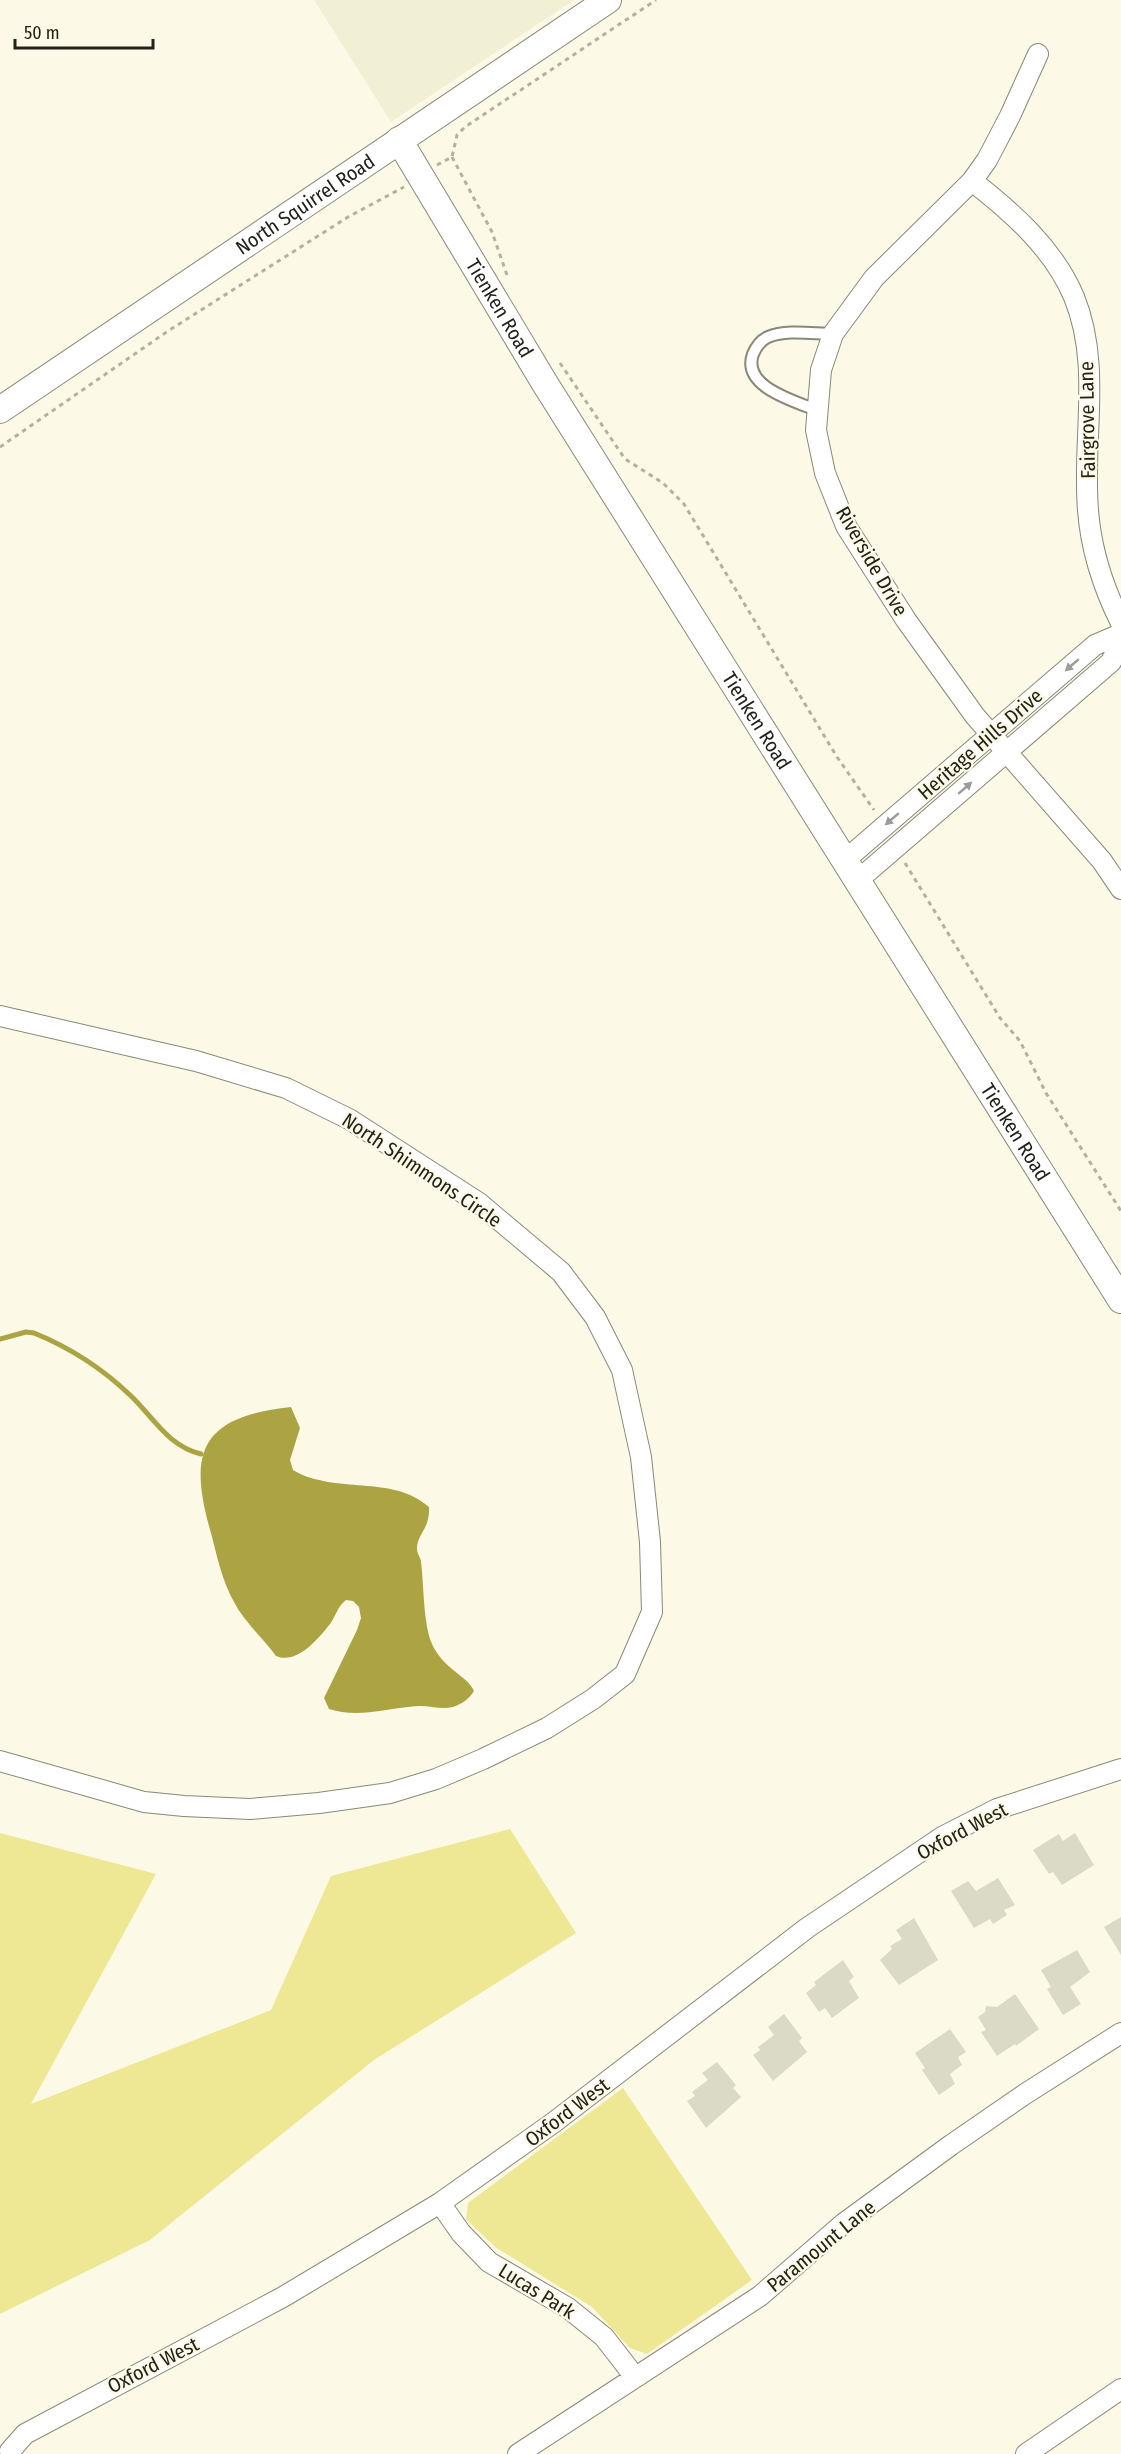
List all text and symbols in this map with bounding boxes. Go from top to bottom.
scale bar [15,12,153,50]
text: 50 m [24,22,60,44]
street label: North Squirrel Road [231,149,379,260]
street label: Tienken Road [461,255,538,362]
street label: Fairgrove Lane [1074,361,1100,479]
street label: Riverside Drive [831,502,913,620]
one-way arrow [1065,658,1080,671]
street label: Tienken Road [717,667,796,774]
street label: Heritage Hills Drive [913,683,1047,805]
one-way arrow [957,782,972,795]
one-way arrow [884,813,900,826]
street label: Tienken Road [976,1079,1055,1185]
street label: North Shimmons Circle [338,1108,506,1232]
street label: Oxford West [913,1797,1012,1865]
street label: Oxford West [520,2072,614,2151]
street label: Paramount Lane [762,2195,880,2297]
street label: Lucas Park [494,2258,580,2324]
street label: Oxford West [103,2332,203,2398]

